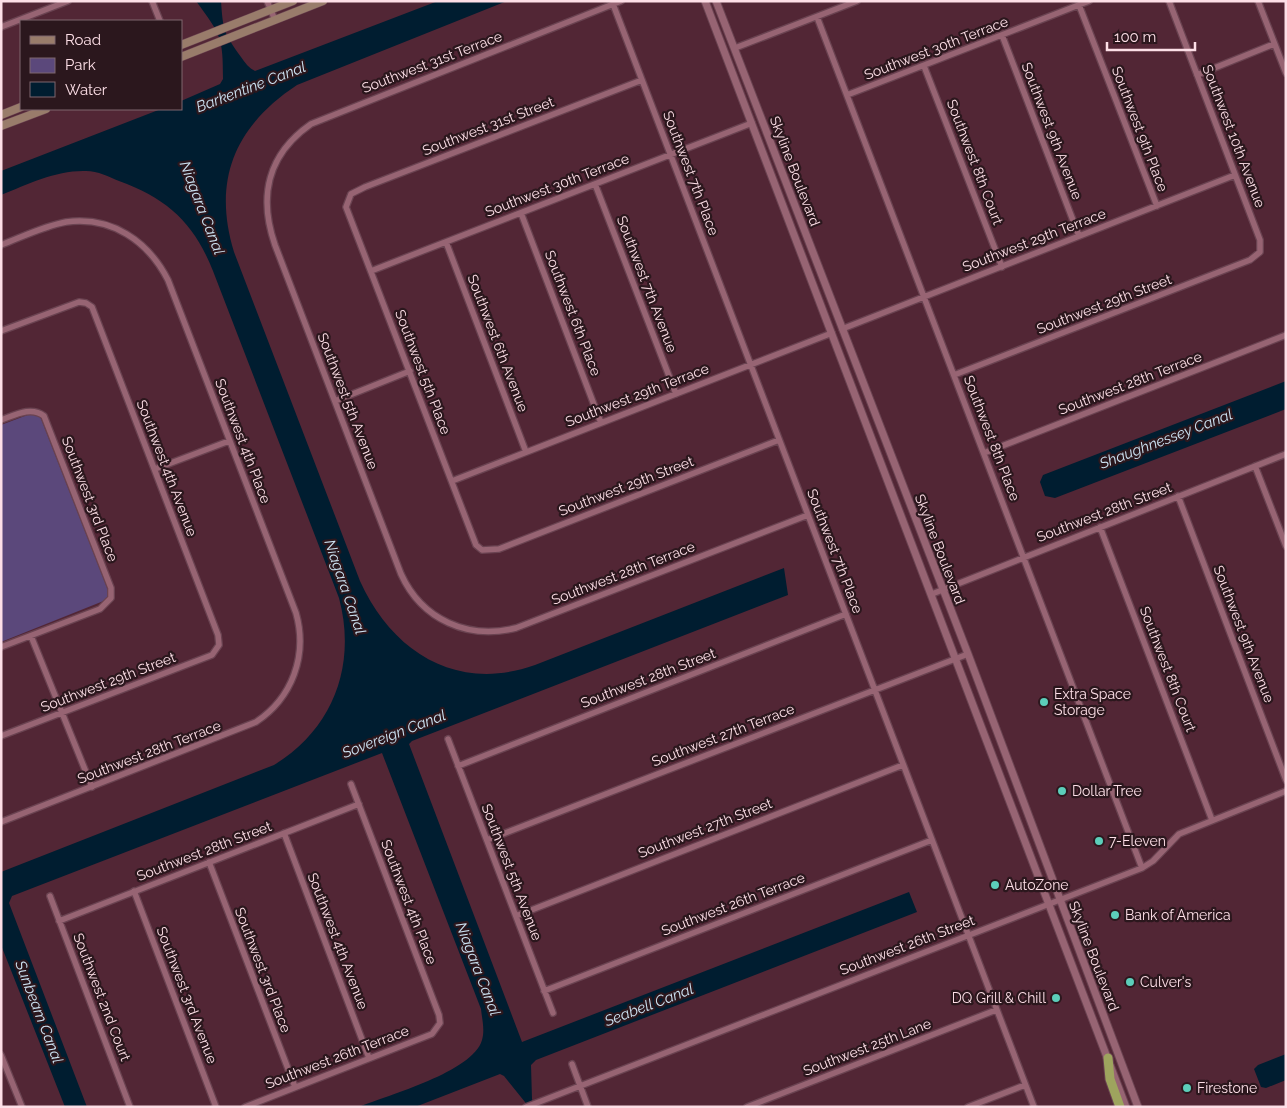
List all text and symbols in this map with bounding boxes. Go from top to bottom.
street label: Southwest 30th Terrace [862,13,1010,83]
legend [20,20,182,110]
scale bar [1107,20,1194,52]
street label: Southwest 31st Terrace [360,28,504,96]
text: 100 m [1114,28,1156,46]
text: Road [65,31,101,49]
text: Park [65,56,96,74]
water label: Barkentine Canal [193,58,309,116]
street label: Southwest 9th Avenue [1018,60,1086,202]
street label: Southwest 10th Avenue [1199,62,1269,210]
street label: Southwest 9th Place [1109,64,1171,194]
text: Water [65,81,108,99]
street label: Southwest 31st Street [420,93,556,158]
street label: Southwest 8th Court [944,97,1006,227]
street label: Southwest 7th Place [660,108,722,238]
street label: Skyline Boulevard [767,114,823,228]
street label: Southwest 30th Terrace [483,150,631,220]
water label: Niagara Canal [176,159,228,257]
street label: Southwest 29th Terrace [960,205,1108,275]
street label: Southwest 7th Avenue [614,214,680,354]
street label: Southwest 6th Place [542,248,604,378]
street label: Southwest 29th Street [1034,271,1174,337]
street label: Southwest 6th Avenue [464,272,532,414]
street label: Southwest 5th Place [392,307,454,437]
street label: Southwest 5th Avenue [315,330,381,472]
street label: Southwest 28th Terrace [1056,348,1204,418]
street label: Southwest 29th Terrace [563,360,711,430]
street label: Southwest 8th Place [961,373,1023,503]
street label: Southwest 4th Place [212,376,274,506]
street label: Southwest 4th Avenue [134,397,200,539]
water label: Shaughnessey Canal [1096,405,1235,473]
street label: Southwest 3rd Place [59,434,121,564]
street label: Southwest 29th Street [556,453,696,519]
street label: Southwest 28th Street [1034,479,1174,545]
street label: Southwest 7th Place [804,486,866,616]
street label: Skyline Boulevard [912,492,968,606]
water label: Niagara Canal [320,537,370,637]
street label: Southwest 28th Terrace [549,538,697,608]
street label: Southwest 9th Avenue [1210,563,1278,705]
street label: Southwest 8th Court [1137,604,1199,734]
street label: Southwest 28th Street [578,645,718,711]
street label: Southwest 29th Street [38,649,178,715]
place label: Extra Space Storage [1054,686,1131,718]
marker: Extra Space Storage [1038,696,1050,708]
street label: Southwest 27th Terrace [649,700,797,770]
water label: Sovereign Canal [339,706,448,762]
street label: Southwest 28th Terrace [75,717,223,787]
place label: Dollar Tree [1072,783,1142,799]
marker: Dollar Tree [1056,785,1068,797]
street label: Southwest 27th Street [636,795,775,861]
street label: Southwest 5th Avenue [479,801,545,943]
street label: Southwest 28th Street [134,818,274,884]
place label: 7-Eleven [1109,833,1166,849]
marker: 7-Eleven [1093,835,1105,847]
street label: Southwest 4th Place [378,837,440,967]
street label: Southwest 26th Terrace [659,869,807,939]
street label: Southwest 4th Avenue [305,870,371,1012]
place label: AutoZone [1005,877,1069,893]
marker: AutoZone [989,879,1001,891]
street label: Skyline Boulevard [1066,899,1122,1013]
street label: Southwest 3rd Place [232,905,294,1035]
place label: Bank of America [1125,907,1231,923]
marker: Bank of America [1109,909,1121,921]
street label: Southwest 26th Street [837,912,977,978]
water label: Niagara Canal [452,920,504,1018]
street label: Southwest 3rd Avenue [153,924,221,1066]
street label: Southwest 2nd Court [70,931,134,1064]
water label: Sunbeam Canal [11,957,67,1066]
place label: Culver's [1140,974,1191,990]
marker: Culver's [1124,976,1136,988]
water label: Seabell Canal [601,980,696,1031]
place label: DQ Grill & Chill [952,990,1046,1006]
marker: DQ Grill & Chill [1050,992,1062,1004]
street label: Southwest 25th Lane [801,1015,933,1079]
street label: Southwest 26th Terrace [263,1022,411,1092]
place label: Firestone [1197,1080,1257,1096]
marker: Firestone [1181,1082,1193,1094]

